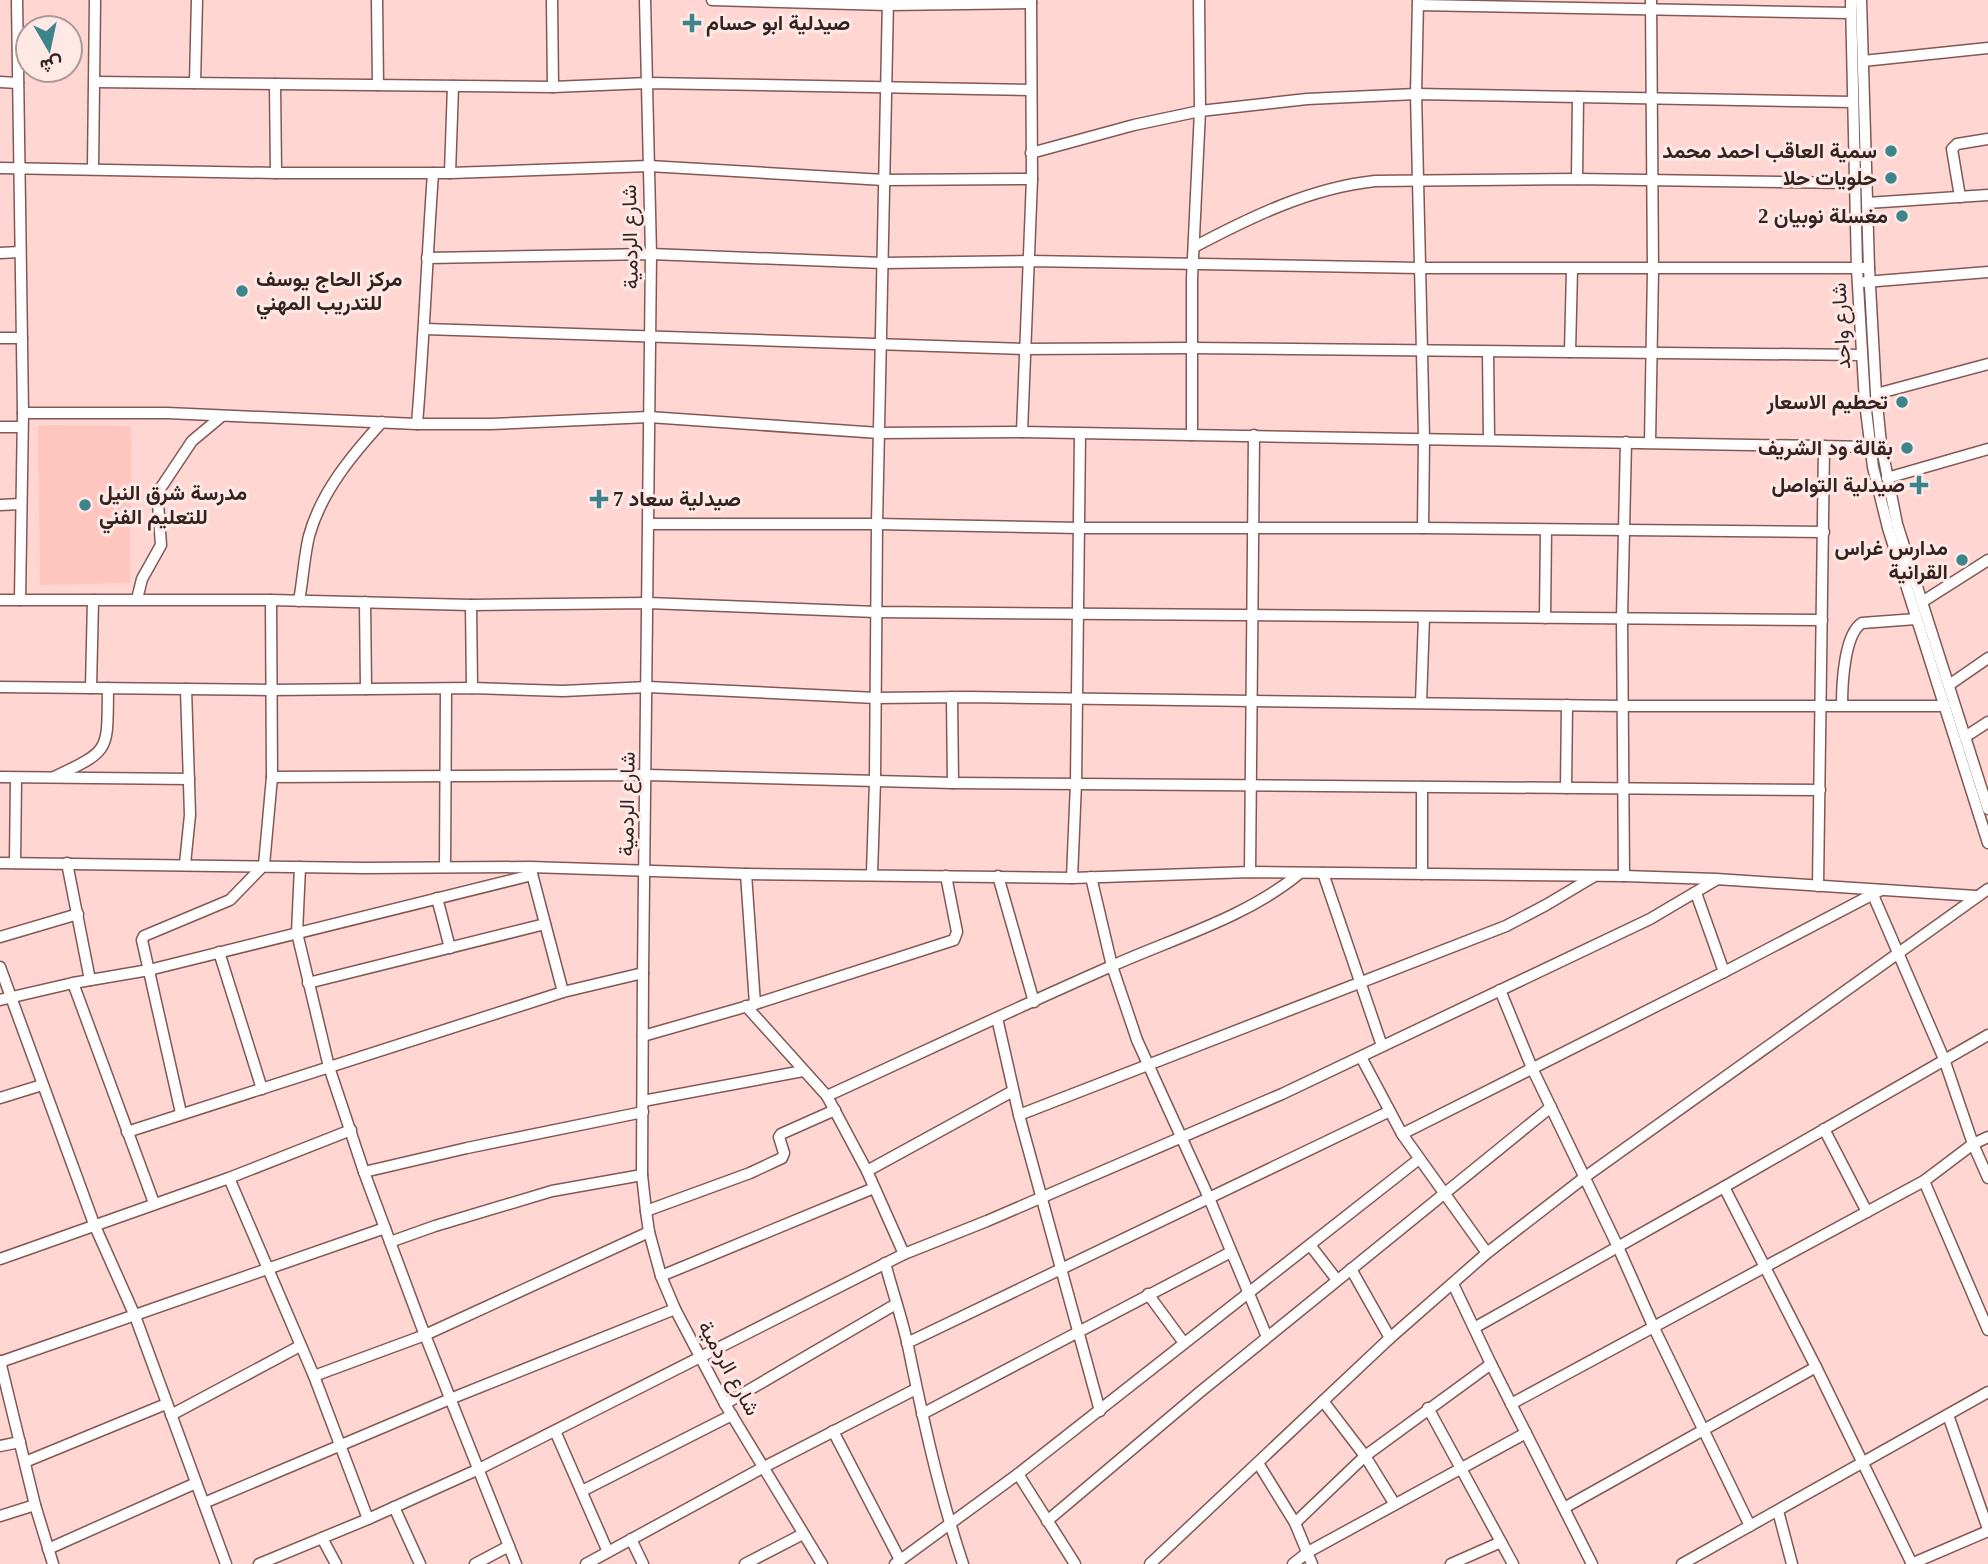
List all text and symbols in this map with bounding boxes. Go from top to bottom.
place label: صيدلية ابو حسام [706,11,850,37]
north arrow [14,14,84,84]
marker: صيدلية ابو حسام [684,15,700,31]
text: ش [38,52,65,77]
place label: سمية العاقب احمد محمد [1662,139,1877,163]
marker: سمية العاقب احمد محمد [1883,143,1899,159]
place label: حلويات حلا [1783,166,1877,191]
marker: حلويات حلا [1883,170,1899,186]
street label: شارع الردمية [617,184,645,290]
place label: مغسلة نوبيان 2 [1758,204,1888,229]
marker: مغسلة نوبيان 2 [1894,208,1910,224]
place label: مركز الحاج يوسف للتدريب المهني [256,267,402,320]
street label: شارع واحد [1827,282,1857,370]
marker: مركز الحاج يوسف للتدريب المهني [234,283,250,299]
place label: تحطيم الاسعار [1765,390,1888,416]
marker: تحطيم الاسعار [1894,394,1910,410]
place label: بقالة ود الشريف [1758,436,1893,461]
marker: بقالة ود الشريف [1899,440,1915,456]
place label: صيدلية التواصل [1772,473,1905,498]
marker: صيدلية التواصل [1911,477,1927,493]
place label: مدرسة شرق النيل للتعليم الفني [99,481,247,534]
place label: صيدلية سعاد 7 [613,487,741,511]
marker: صيدلية سعاد 7 [591,491,607,507]
marker: مدرسة شرق النيل للتعليم الفني [77,497,93,513]
place label: مدارس غراس القرانية [1835,536,1948,585]
marker: مدارس غراس القرانية [1954,552,1970,568]
street label: شارع الردمية [614,751,642,857]
street label: شارع الردمية [691,1316,765,1421]

